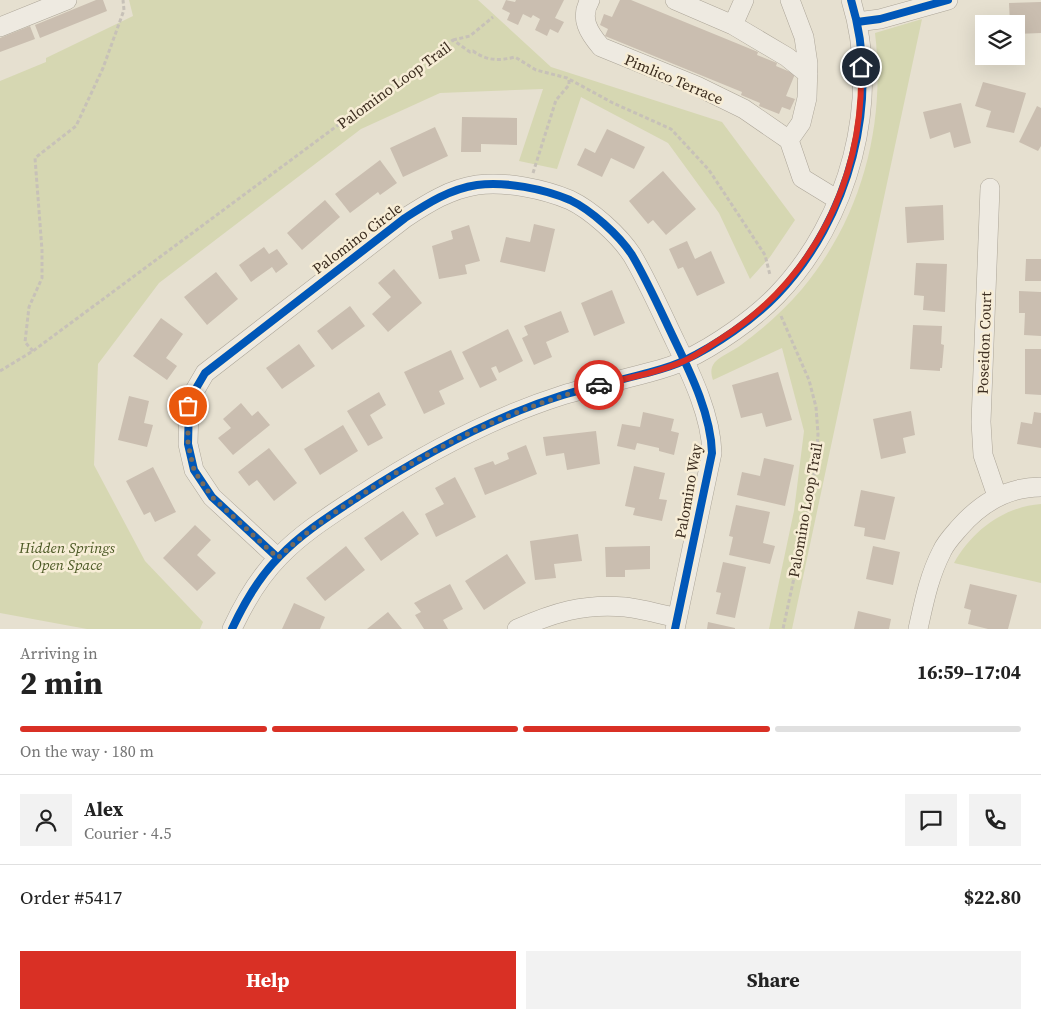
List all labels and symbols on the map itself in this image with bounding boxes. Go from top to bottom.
street label: Palomino Loop Trail [333,36,456,134]
pin [840,46,882,88]
street label: Pimlico Terrace [621,49,727,109]
street label: Palomino Circle [308,197,406,279]
street label: Poseidon Court [972,291,996,395]
courier [574,360,624,410]
pin [167,385,209,427]
street label: Palomino Loop Trail [783,440,827,579]
street label: Palomino Way [669,442,707,540]
park label: Hidden Springs Open Space [18,537,116,575]

